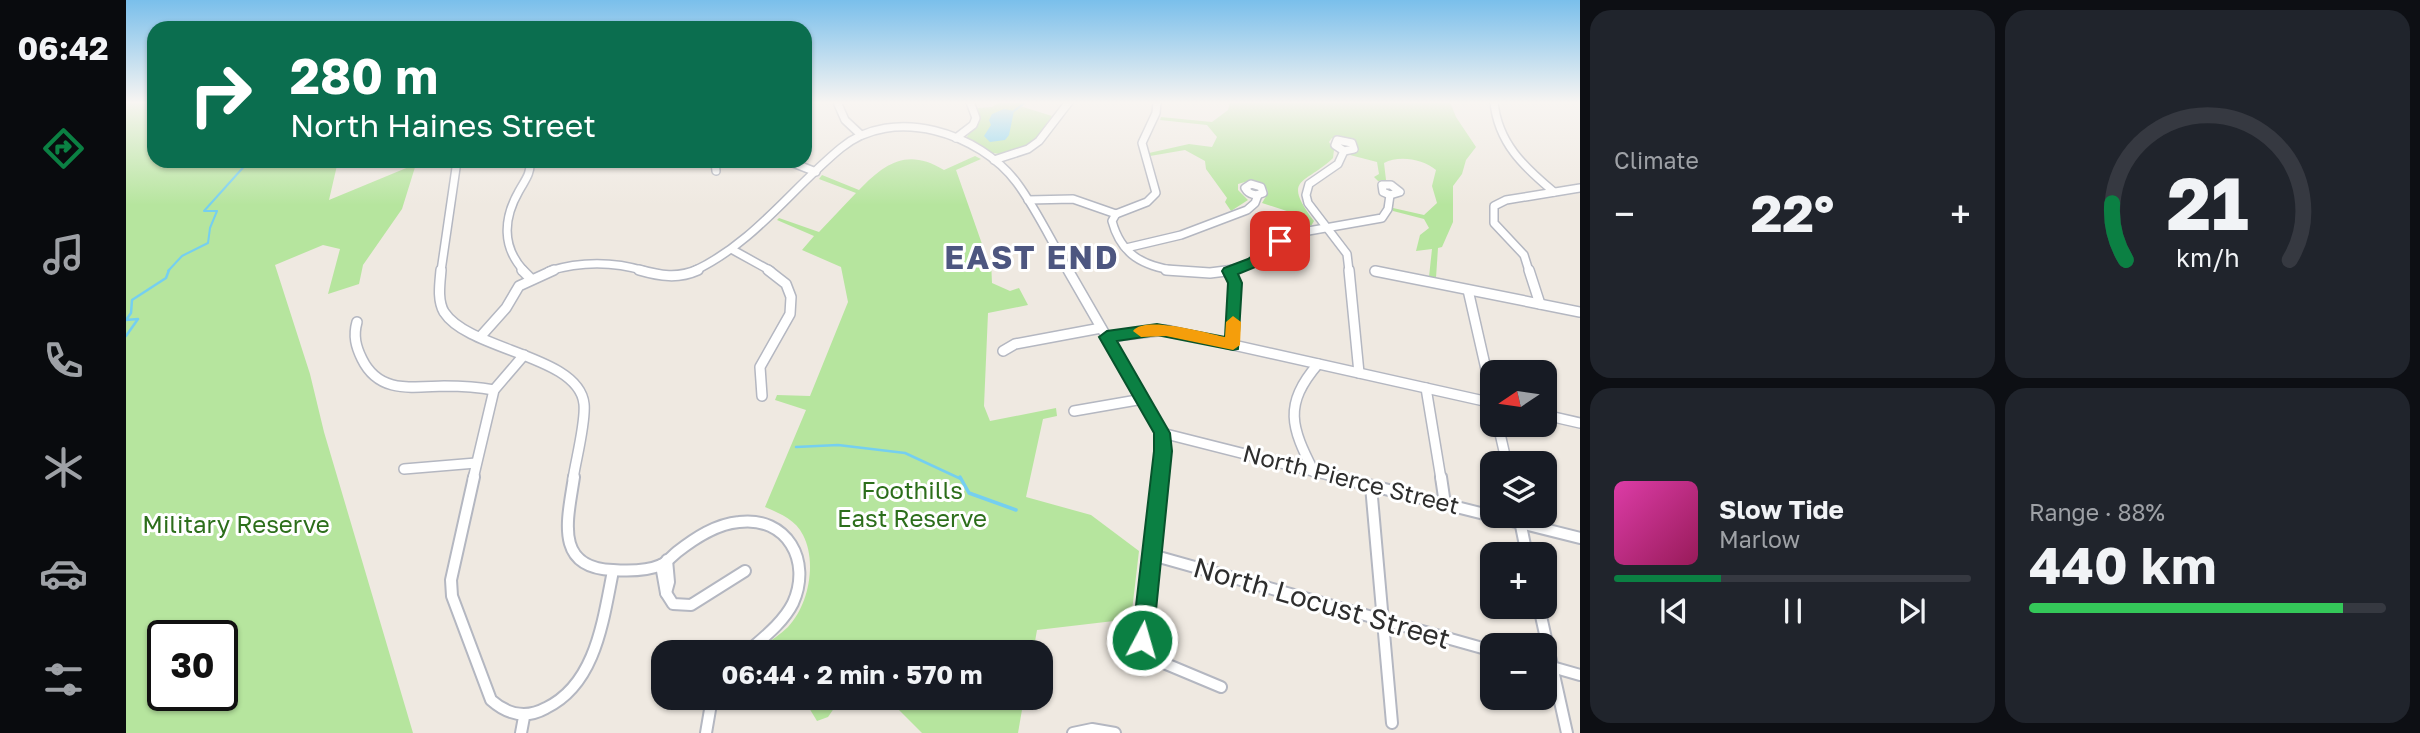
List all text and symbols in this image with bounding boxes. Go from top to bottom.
text: 06:42 [18,29,108,67]
text: 280 m [290,46,438,105]
icon: right [175,49,266,140]
text: North Haines Street [290,106,596,144]
icon: directions [39,124,88,173]
text: Climate [1614,146,1699,174]
text: 21 [2167,159,2248,246]
text: 22° [1751,181,1834,243]
text: − [1614,191,1635,236]
text: + [1950,191,1971,236]
pin [1250,211,1310,271]
icon: arrive [1261,222,1299,260]
icon: music [39,230,88,279]
district label: EAST END [944,238,1120,276]
text: km/h [2176,242,2239,273]
icon: phone [39,336,88,385]
north arrow [1480,360,1558,438]
map controls [1480,360,1557,710]
street label: North Pierce Street [1240,438,1463,519]
icon: climate [39,443,88,492]
button: layers [1480,451,1557,528]
park label: Foothills East Reserve [837,475,987,532]
text: Slow Tide [1719,494,1844,525]
text: Range · 88% [2029,498,2165,526]
park label: Military Reserve [142,509,330,538]
text: Marlow [1719,525,1800,553]
text: 440 km [2029,533,2216,595]
button: + [1480,542,1557,619]
icon: car [39,549,88,598]
street label: North Locust Street [1190,550,1454,655]
icon: previous [1655,592,1693,630]
icon: pause [1774,592,1812,630]
icon: next [1893,592,1931,630]
position arrow [1105,603,1179,677]
speed limit sign: 30 [147,620,238,711]
button: − [1480,633,1557,710]
icon: filters [39,655,88,704]
text: 06:44 · 2 min · 570 m [721,659,983,690]

